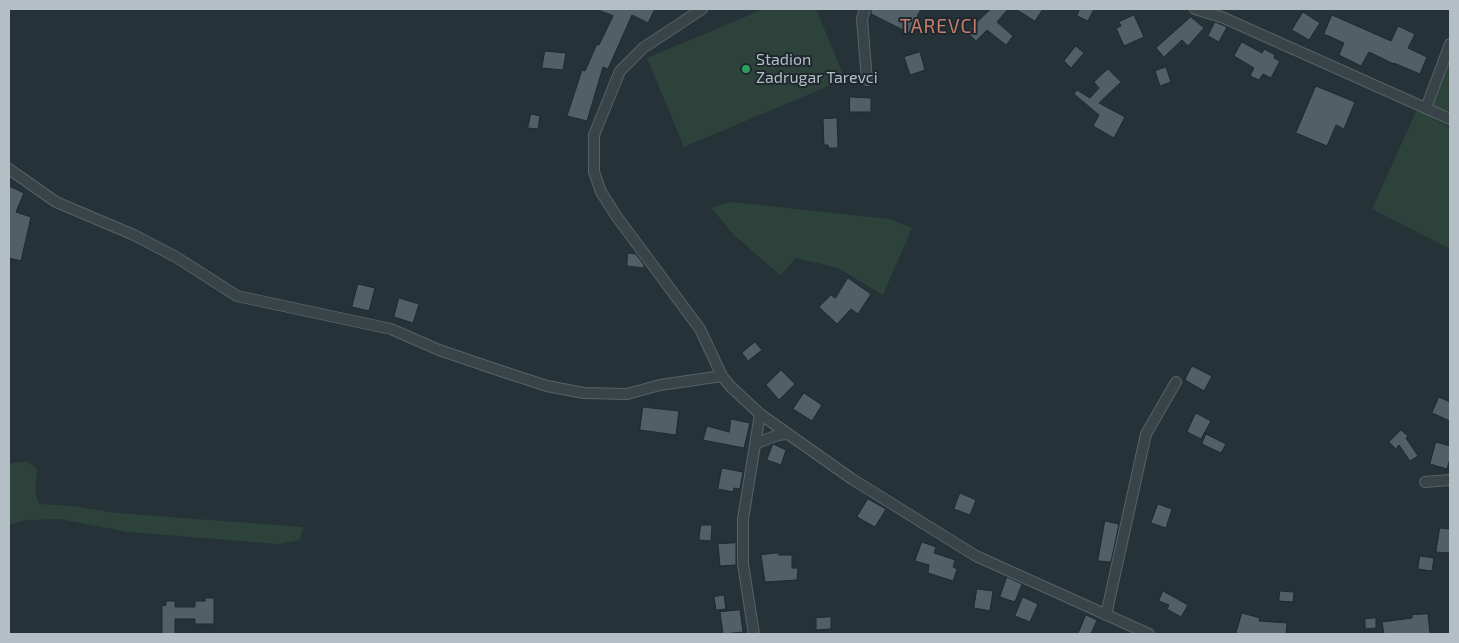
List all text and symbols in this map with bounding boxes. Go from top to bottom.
district label: TAREVCI [899,16,979,38]
place label: Stadion Zadrugar Tarevci [756,50,878,88]
marker: Stadion Zadrugar Tarevci [740,63,752,75]

